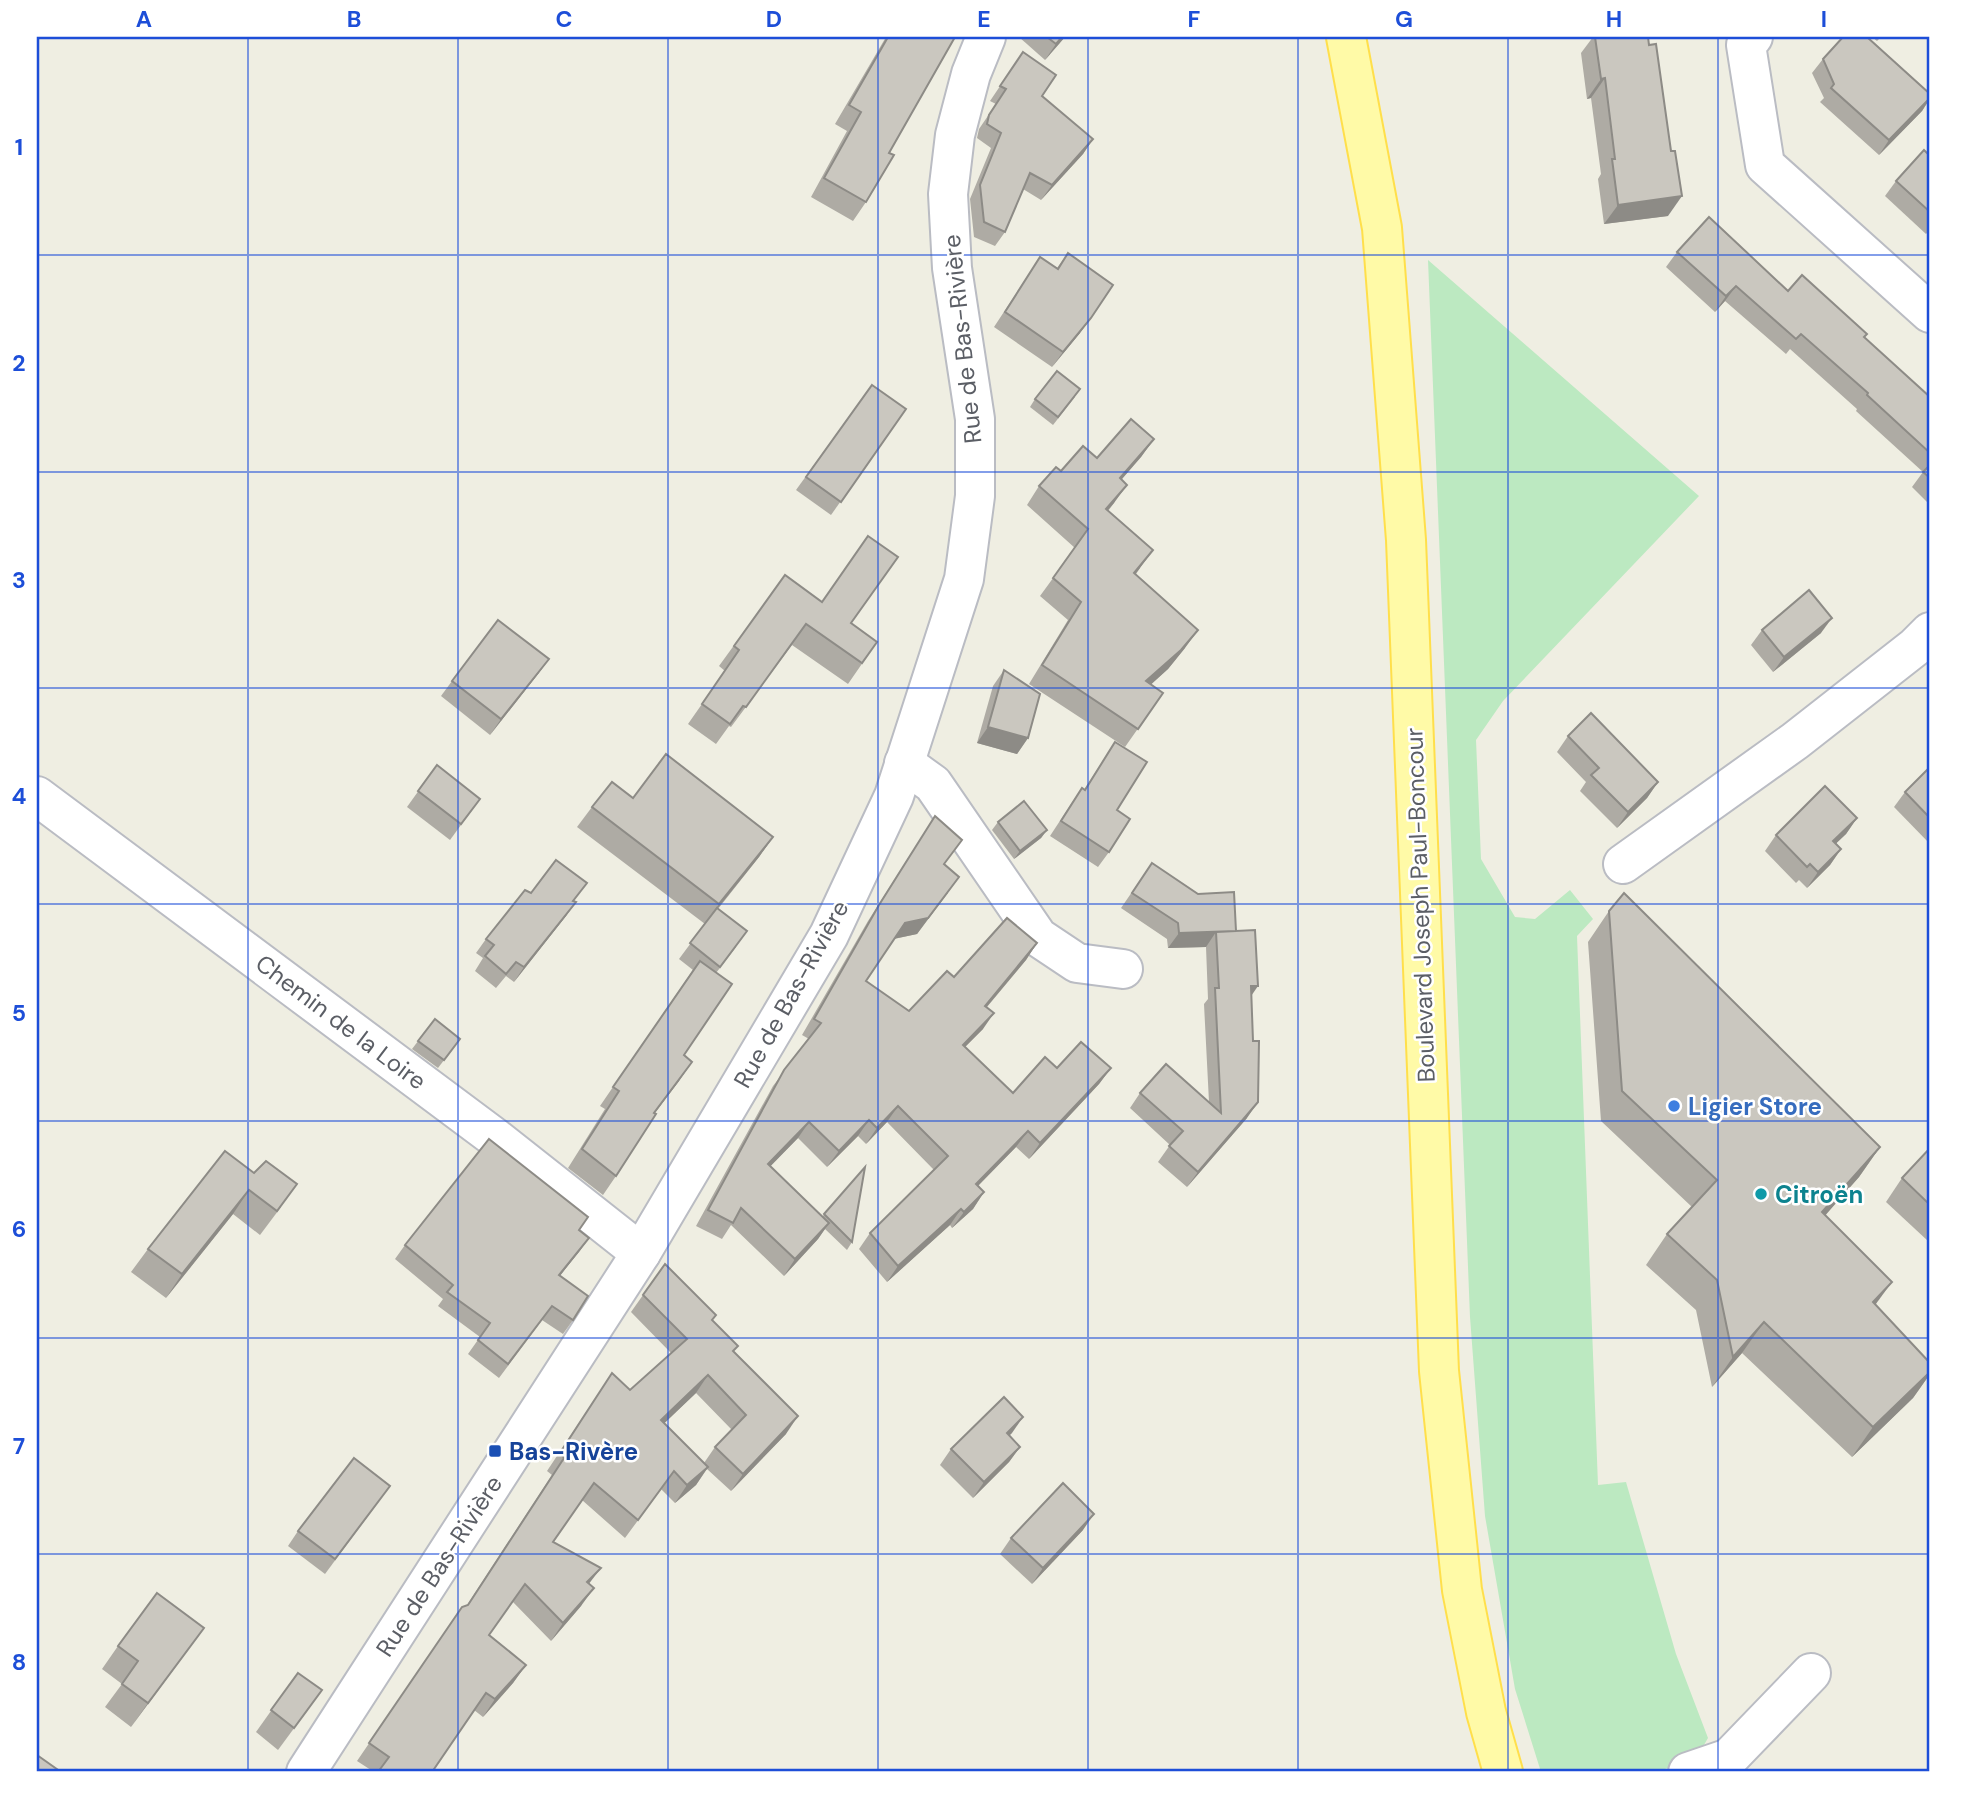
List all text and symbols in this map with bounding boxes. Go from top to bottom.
text: A [136,4,152,34]
text: B [347,4,361,34]
text: C [556,4,572,34]
text: D [766,4,782,34]
text: E [977,4,991,34]
text: F [1188,4,1201,34]
text: G [1395,4,1413,34]
text: H [1606,4,1622,34]
text: I [1821,4,1827,34]
text: 1 [15,132,23,162]
street label: Rue de Bas-Rivière [936,233,988,445]
text: 2 [12,348,26,378]
text: 3 [12,565,26,595]
street label: Boulevard Joseph Paul-Boncour [1398,727,1442,1083]
text: 4 [12,781,27,811]
street label: Rue de Bas-Rivière [727,895,855,1093]
street label: Chemin de la Loire [249,948,433,1096]
text: 5 [12,998,26,1028]
place label: Ligier Store [1688,1091,1822,1122]
marker: Ligier Store [1666,1098,1682,1114]
place label: Citroën [1775,1179,1863,1210]
marker: Citroën [1753,1186,1769,1202]
text: 6 [12,1214,26,1244]
text: 7 [13,1431,25,1461]
place label: Bas-Rivère [509,1436,638,1467]
marker: Bas-Rivère [487,1443,503,1459]
street label: Rue de Bas-Rivière [369,1470,509,1662]
text: 8 [12,1647,26,1677]

